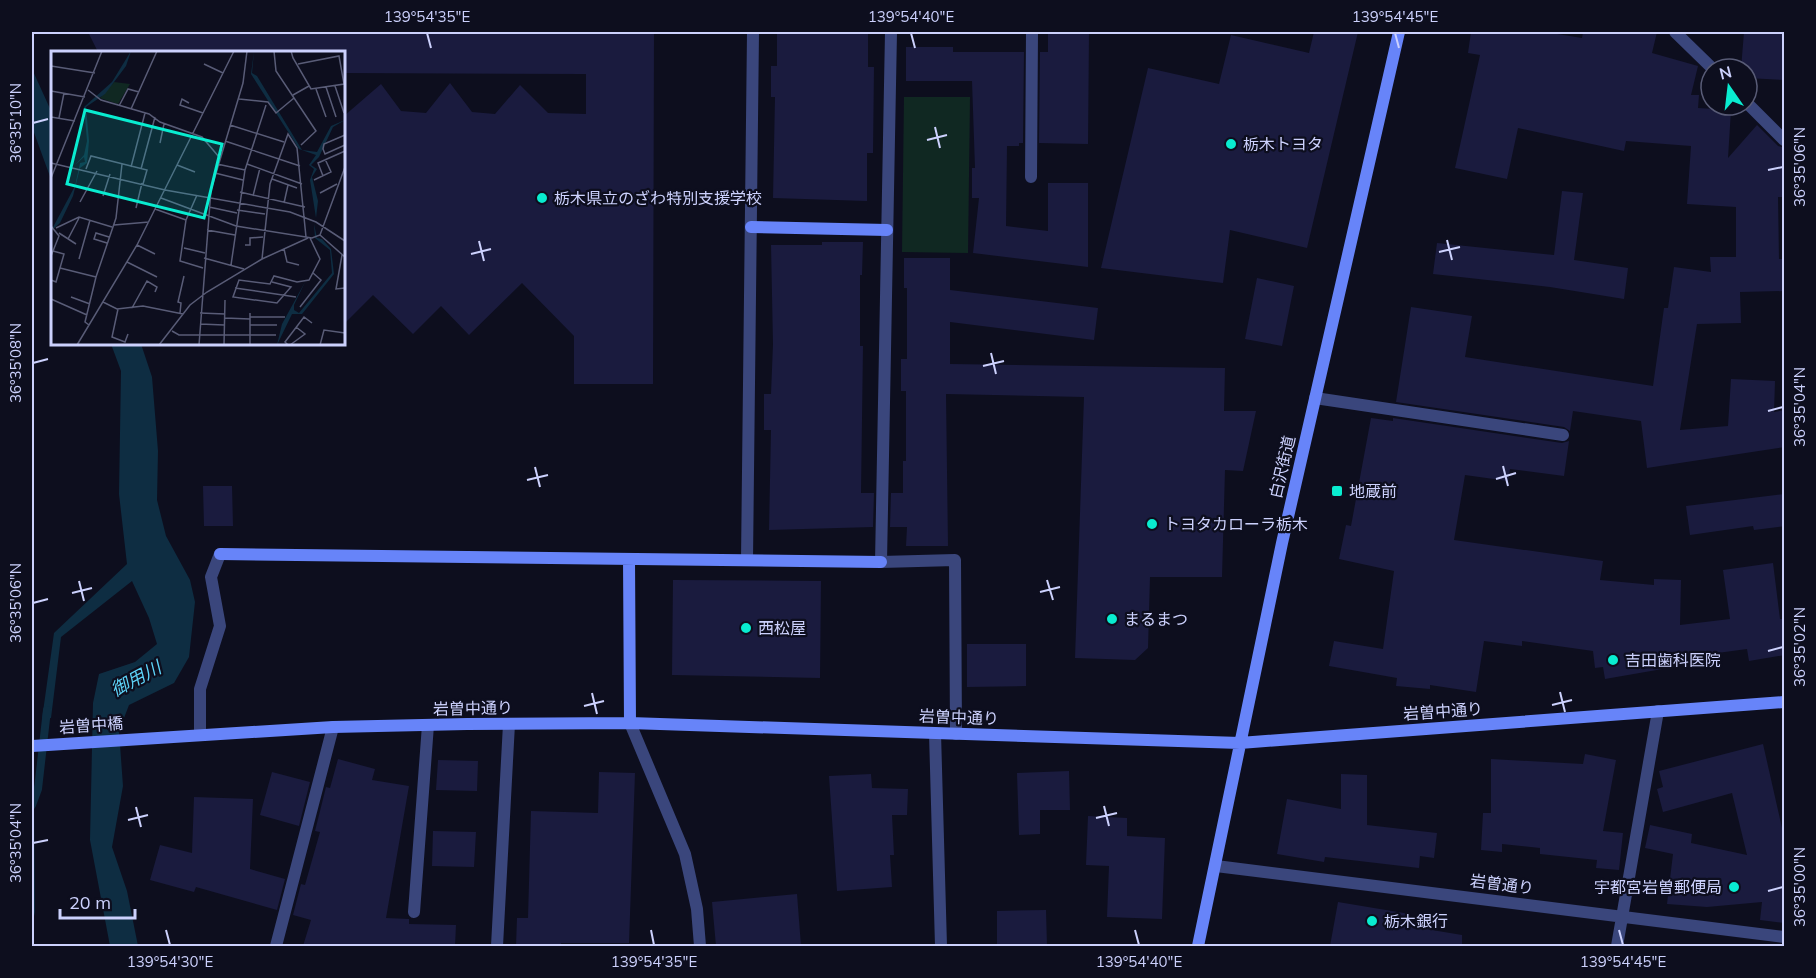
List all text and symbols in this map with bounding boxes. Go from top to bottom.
text: 139°54'35"E [384,7,470,26]
text: 139°54'40"E [868,7,954,26]
text: 139°54'45"E [1352,7,1438,26]
inset map [51,51,345,345]
north arrow [1699,57,1759,117]
text: N [1717,61,1734,84]
text: 36°35'10"N [6,83,25,163]
text: 36°35'06"N [1790,127,1809,207]
place label: 栃木トヨタ [1243,134,1323,154]
marker: 栃木トヨタ [1224,137,1238,151]
place label: 栃木県立のざわ特別支援学校 [554,188,762,208]
marker: 栃木県立のざわ特別支援学校 [535,191,549,205]
text: 36°35'08"N [6,323,25,403]
text: 36°35'04"N [1790,367,1809,447]
street label: 白沢街道 [1265,434,1299,500]
place label: 地蔵前 [1349,481,1397,501]
marker: 地蔵前 [1330,484,1344,498]
place label: トヨタカローラ栃木 [1164,514,1308,534]
marker: トヨタカローラ栃木 [1145,517,1159,531]
text: 36°35'06"N [6,563,25,643]
text: 36°35'02"N [1790,607,1809,687]
place label: まるまつ [1124,609,1188,629]
marker: まるまつ [1105,612,1119,626]
place label: 西松屋 [758,618,806,638]
marker: 西松屋 [739,621,753,635]
place label: 吉田歯科医院 [1625,650,1721,670]
marker: 吉田歯科医院 [1606,653,1620,667]
water label: 御用川 [107,655,167,701]
street label: 岩曽中通り [433,697,513,719]
street label: 岩曽中通り [1402,698,1484,724]
street label: 岩曽中通り [919,706,999,728]
street label: 岩曽中橋 [58,713,124,737]
text: 36°35'04"N [6,803,25,883]
text: 36°35'00"N [1790,847,1809,927]
street label: 岩曽通り [1469,870,1535,898]
place label: 宇都宮岩曽郵便局 [1594,877,1722,897]
marker: 宇都宮岩曽郵便局 [1727,880,1741,894]
scale bar [60,882,135,920]
text: 20 m [69,891,111,914]
place label: 栃木銀行 [1384,911,1448,931]
marker: 栃木銀行 [1365,914,1379,928]
text: 139°54'30"E [127,952,213,971]
text: 139°54'35"E [611,952,697,971]
text: 139°54'40"E [1096,952,1182,971]
text: 139°54'45"E [1580,952,1666,971]

